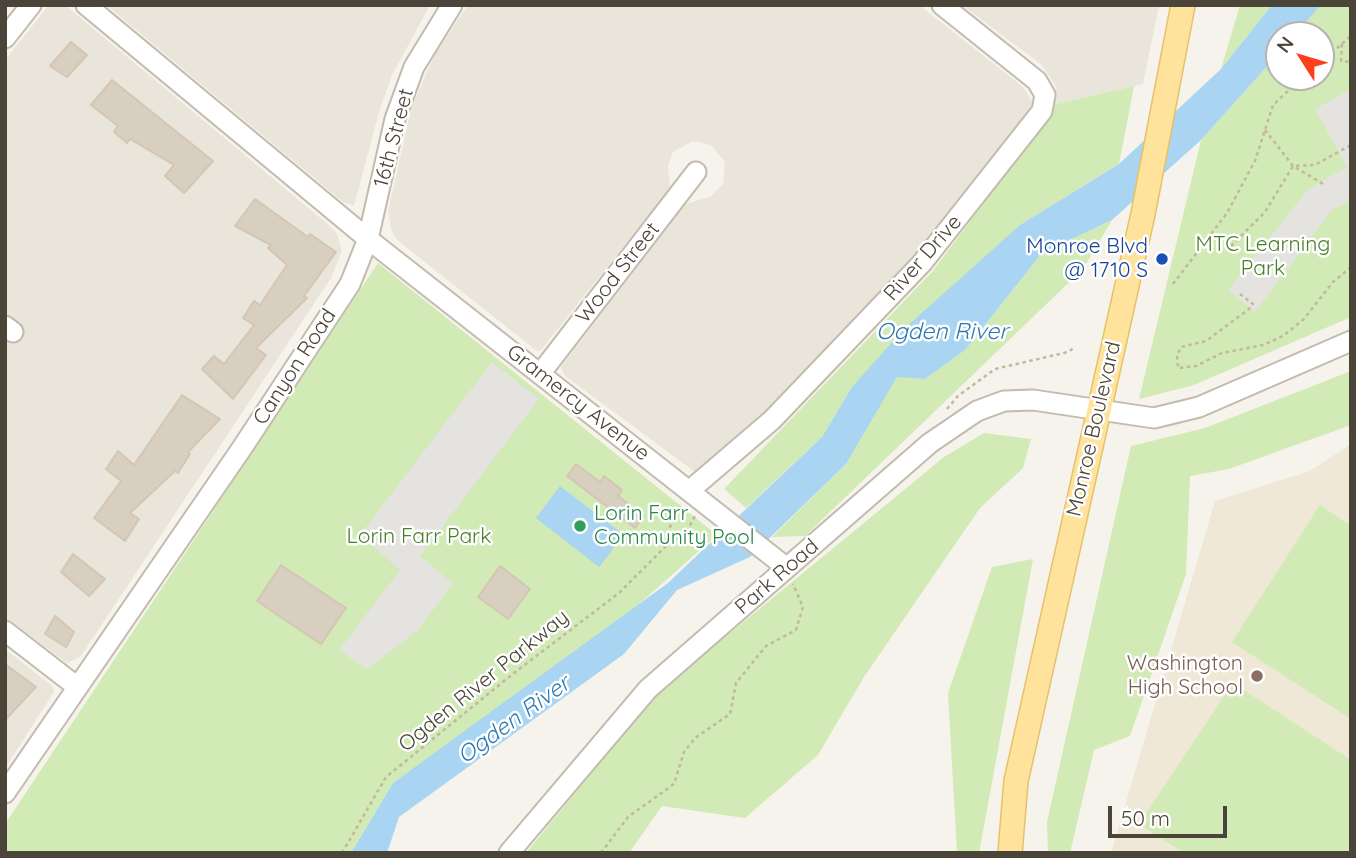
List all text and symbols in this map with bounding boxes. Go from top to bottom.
north arrow [1265,21,1335,91]
text: N [1271,32,1299,57]
street label: 16th Street [369,86,419,190]
street label: River Drive [879,210,967,306]
street label: Wood Street [571,217,665,329]
park label: MTC Learning Park [1196,232,1330,282]
place label: Monroe Blvd @ 1710 S [1026,234,1148,284]
marker: Monroe Blvd @ 1710 S [1154,251,1170,267]
street label: Canyon Road [248,304,342,430]
water label: Ogden River [876,318,1008,346]
street label: Gramercy Avenue [502,339,654,467]
street label: Monroe Boulevard [1062,339,1126,519]
place label: Lorin Farr Community Pool [594,501,755,551]
marker: Lorin Farr Community Pool [572,518,588,534]
park label: Lorin Farr Park [347,524,491,550]
street label: Park Road [730,534,824,620]
street label: Ogden River Parkway [394,605,574,757]
place label: Washington High School [1127,651,1243,701]
marker: Washington High School [1249,668,1265,684]
water label: Ogden River [452,670,576,770]
scale bar [1111,792,1230,836]
text: 50 m [1121,805,1170,831]

